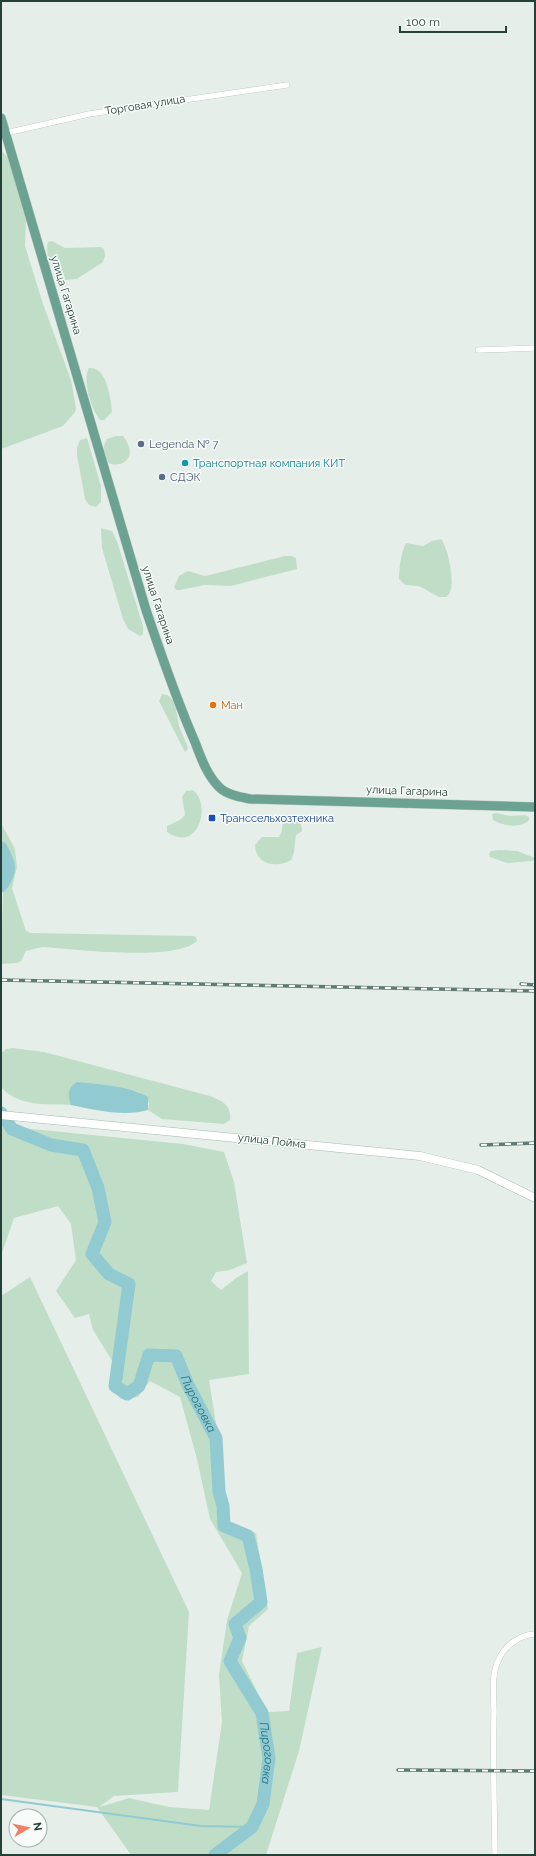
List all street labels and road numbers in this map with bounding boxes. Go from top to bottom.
street label: Торговая улица [104,92,186,118]
street label: улица Гагарина [48,254,84,336]
street label: улица Гагарина [139,564,177,646]
street label: улица Гагарина [366,783,448,799]
street label: улица Пойма [237,1131,307,1151]

